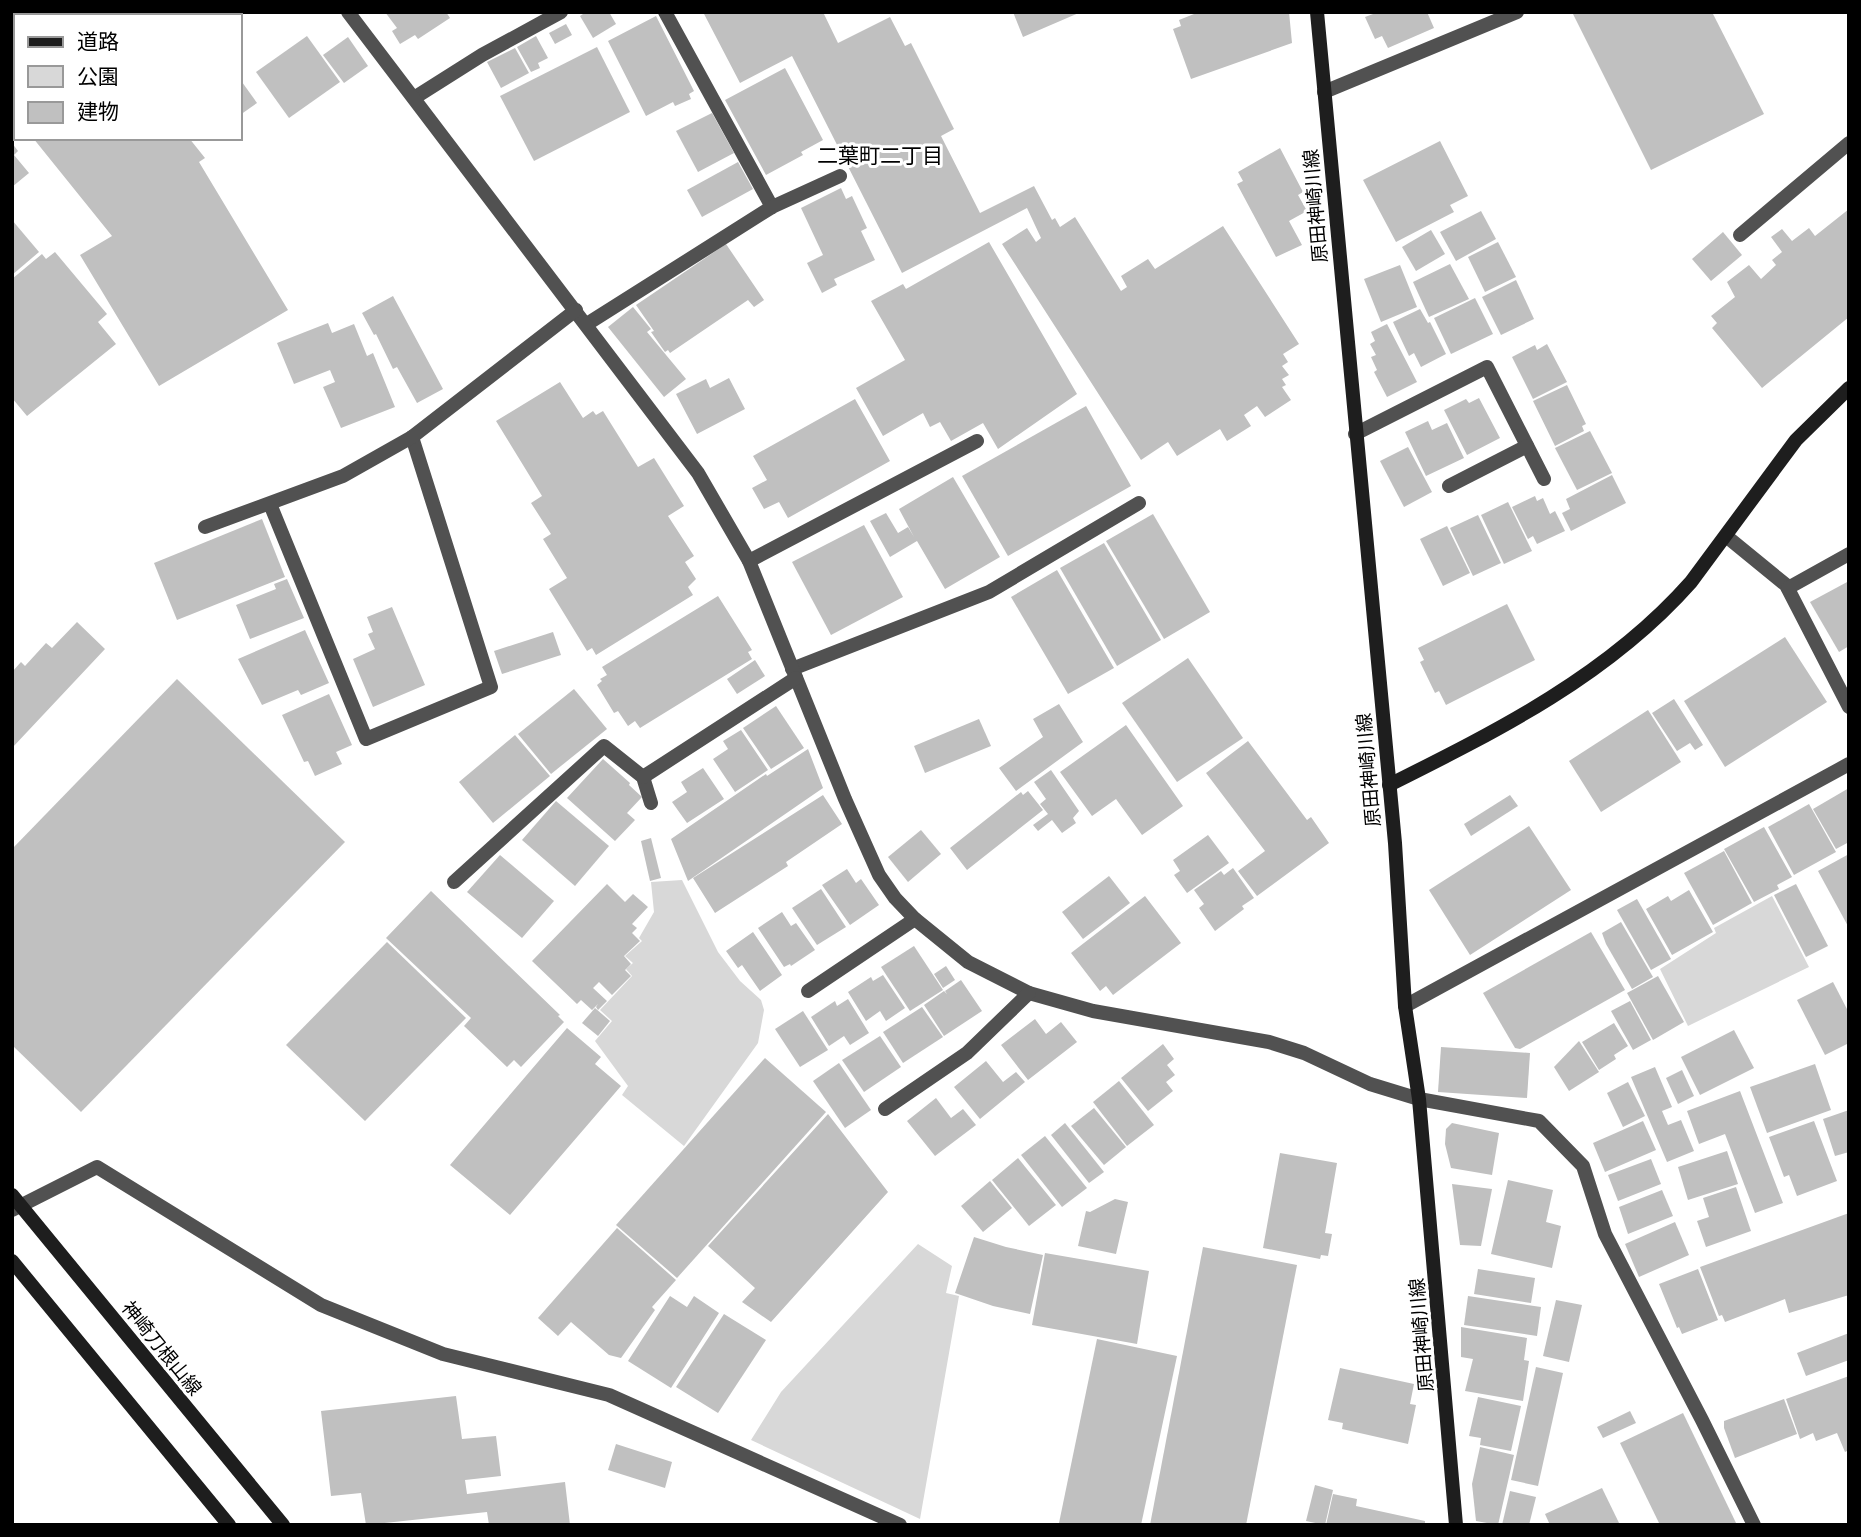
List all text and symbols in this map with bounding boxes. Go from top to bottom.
legend [14,14,242,140]
text: 道路 [77,29,119,55]
text: 公園 [77,64,119,90]
text: 建物 [77,99,119,125]
district label: 二葉町二丁目 [817,143,943,169]
street label: 原田神崎川線 [1299,148,1333,264]
street label: 原田神崎川線 [1352,712,1386,828]
street label: 原田神崎川線 [1405,1277,1439,1393]
street label: 神崎刀根山線 [116,1297,206,1400]

